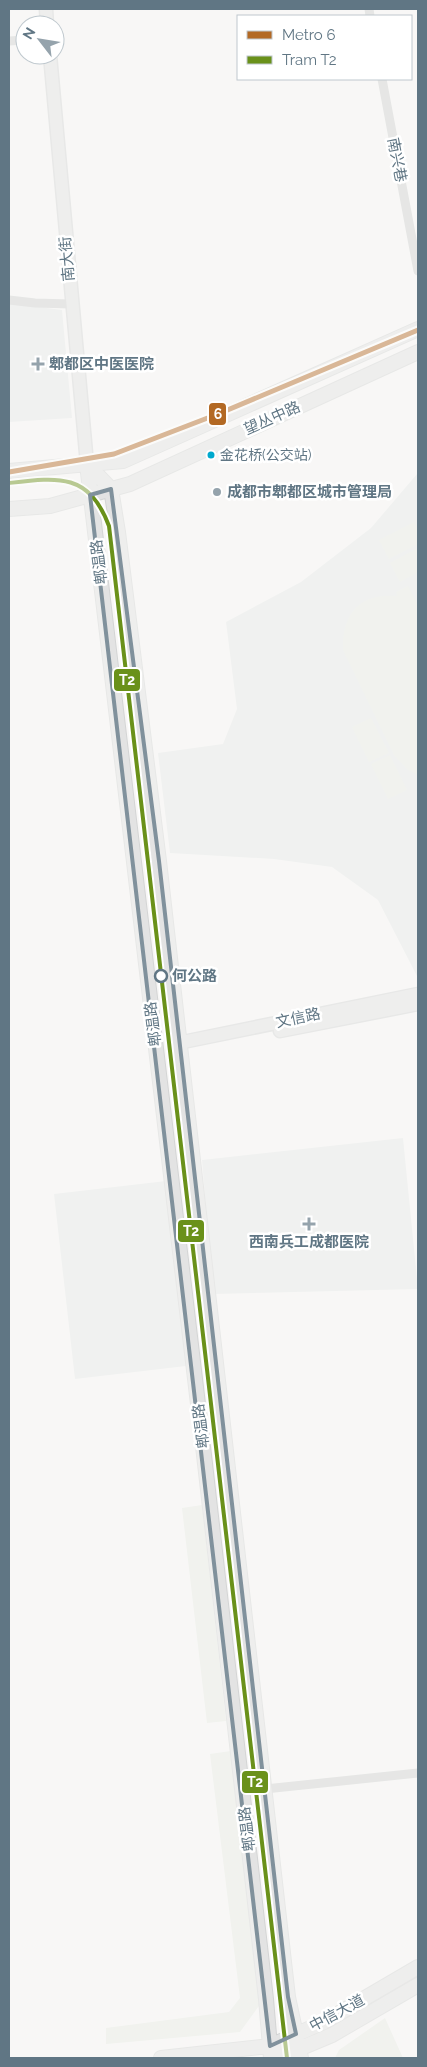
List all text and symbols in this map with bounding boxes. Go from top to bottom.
north arrow [15,15,65,65]
legend [237,15,412,80]
text: N [19,25,38,42]
text: Metro 6 [282,26,336,44]
text: Tram T2 [282,51,337,69]
street label: 南兴巷 [384,136,410,184]
street label: 南大街 [56,236,78,282]
place label: 郫都区中医医院 [49,355,154,373]
marker: 郫都区中医医院 [31,357,45,371]
street label: 望丛中路 [241,398,303,438]
line badge: 6 [208,402,227,426]
text: 6 [214,406,222,422]
place label: 金花桥(公交站) [220,447,312,463]
marker: 金花桥(公交站) [206,450,216,460]
place label: 成都市郫都区城市管理局 [227,483,392,501]
marker: 成都市郫都区城市管理局 [211,486,223,498]
street label: 郫温路 [87,539,111,585]
line badge: T2 [113,668,141,692]
text: T2 [119,672,135,688]
place label: 何公路 [172,967,217,985]
marker: 何公路 [154,969,168,983]
street label: 郫温路 [141,1001,165,1047]
street label: 文信路 [274,1005,322,1031]
marker: 西南兵工成都医院 [302,1217,316,1231]
line badge: T2 [177,1219,205,1243]
text: T2 [183,1223,199,1239]
place label: 西南兵工成都医院 [249,1233,369,1251]
street label: 郫温路 [189,1403,213,1449]
line badge: T2 [241,1770,269,1794]
text: T2 [247,1774,263,1790]
street label: 郫温路 [235,1806,259,1852]
street label: 中信大道 [306,1991,368,2035]

